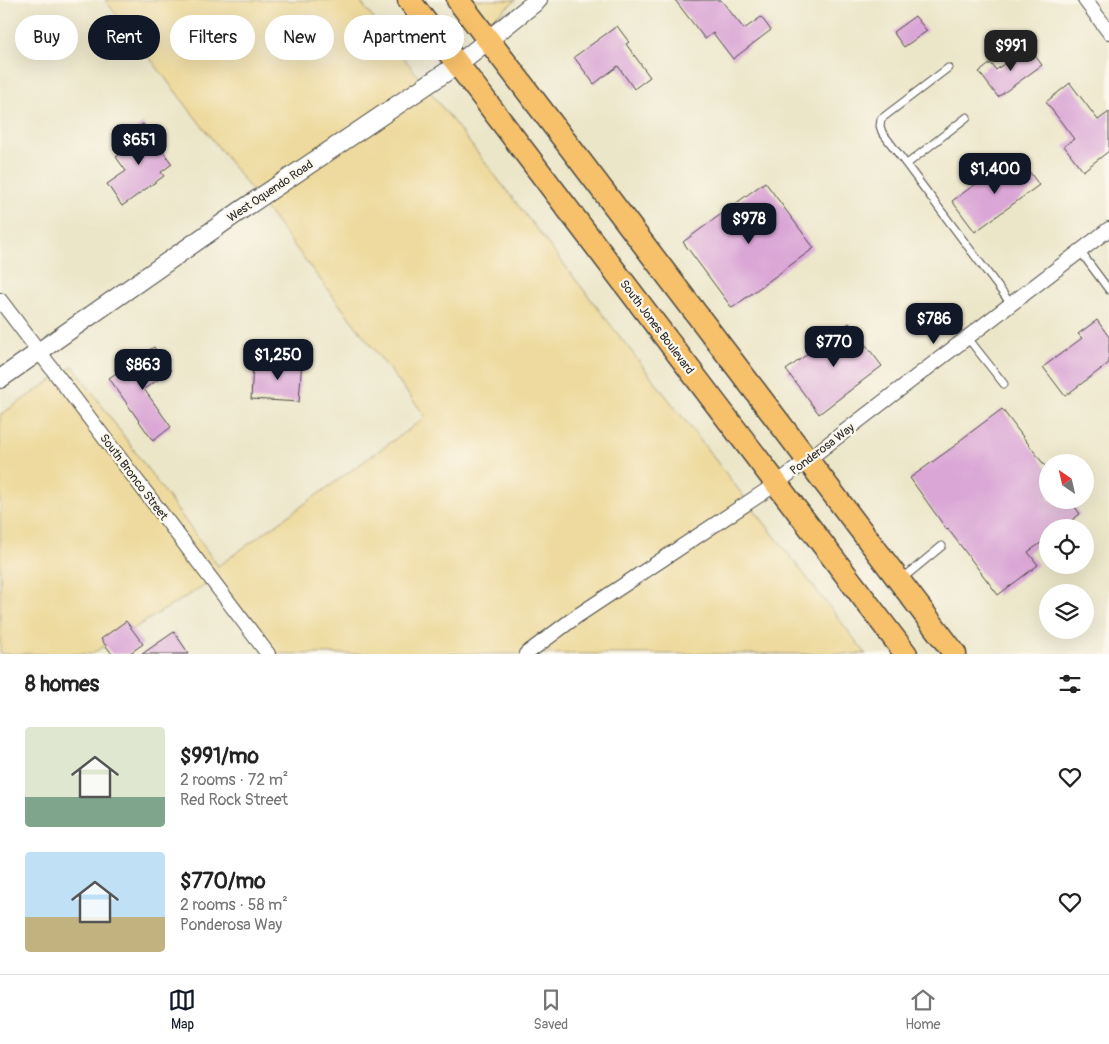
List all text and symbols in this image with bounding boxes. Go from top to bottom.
chip: Buy [15,15,78,60]
chip: Rent [88,15,160,60]
chip: Filters [170,15,255,60]
chip: New [265,15,334,60]
chip: Apartment [344,15,464,60]
pin: $991 [981,30,1041,72]
text: $991 [995,36,1027,56]
pin: $651 [109,124,169,166]
text: $651 [123,130,155,150]
pin: $1,400 [954,152,1036,195]
street label: West Oquendo Road [225,157,316,226]
text: $1,400 [970,159,1020,179]
pin: $978 [719,202,779,245]
text: $978 [732,209,766,229]
street label: South Jones Boulevard [616,277,697,378]
pin: $786 [904,302,964,345]
text: $786 [917,309,951,329]
pin: $770 [804,326,864,368]
text: $770 [816,332,852,352]
pin: $1,250 [237,338,319,381]
text: $1,250 [254,345,302,365]
pin: $863 [113,348,173,391]
text: $863 [126,355,160,375]
street label: Ponderosa Way [787,420,857,478]
street label: South Bronco Street [96,431,171,524]
north arrow [1039,454,1094,509]
map controls [1039,454,1094,639]
button: locate [1039,519,1094,574]
button: layers [1039,584,1094,639]
icon: filters [1056,670,1084,698]
text: 8 homes [25,671,99,698]
text: $991/mo [180,743,259,770]
icon: home [65,747,125,807]
icon: heart [1056,763,1084,791]
text: 2 rooms · 72 m² [180,770,288,790]
text: Red Rock Street [180,790,288,810]
text: $770/mo [180,868,265,895]
icon: home [65,872,125,932]
icon: heart [1056,888,1084,916]
text: 2 rooms · 58 m² [180,895,288,915]
text: Ponderosa Way [180,915,282,935]
tab: Map [168,986,196,1033]
tab: Saved [533,986,568,1033]
tab: Home [905,986,940,1033]

